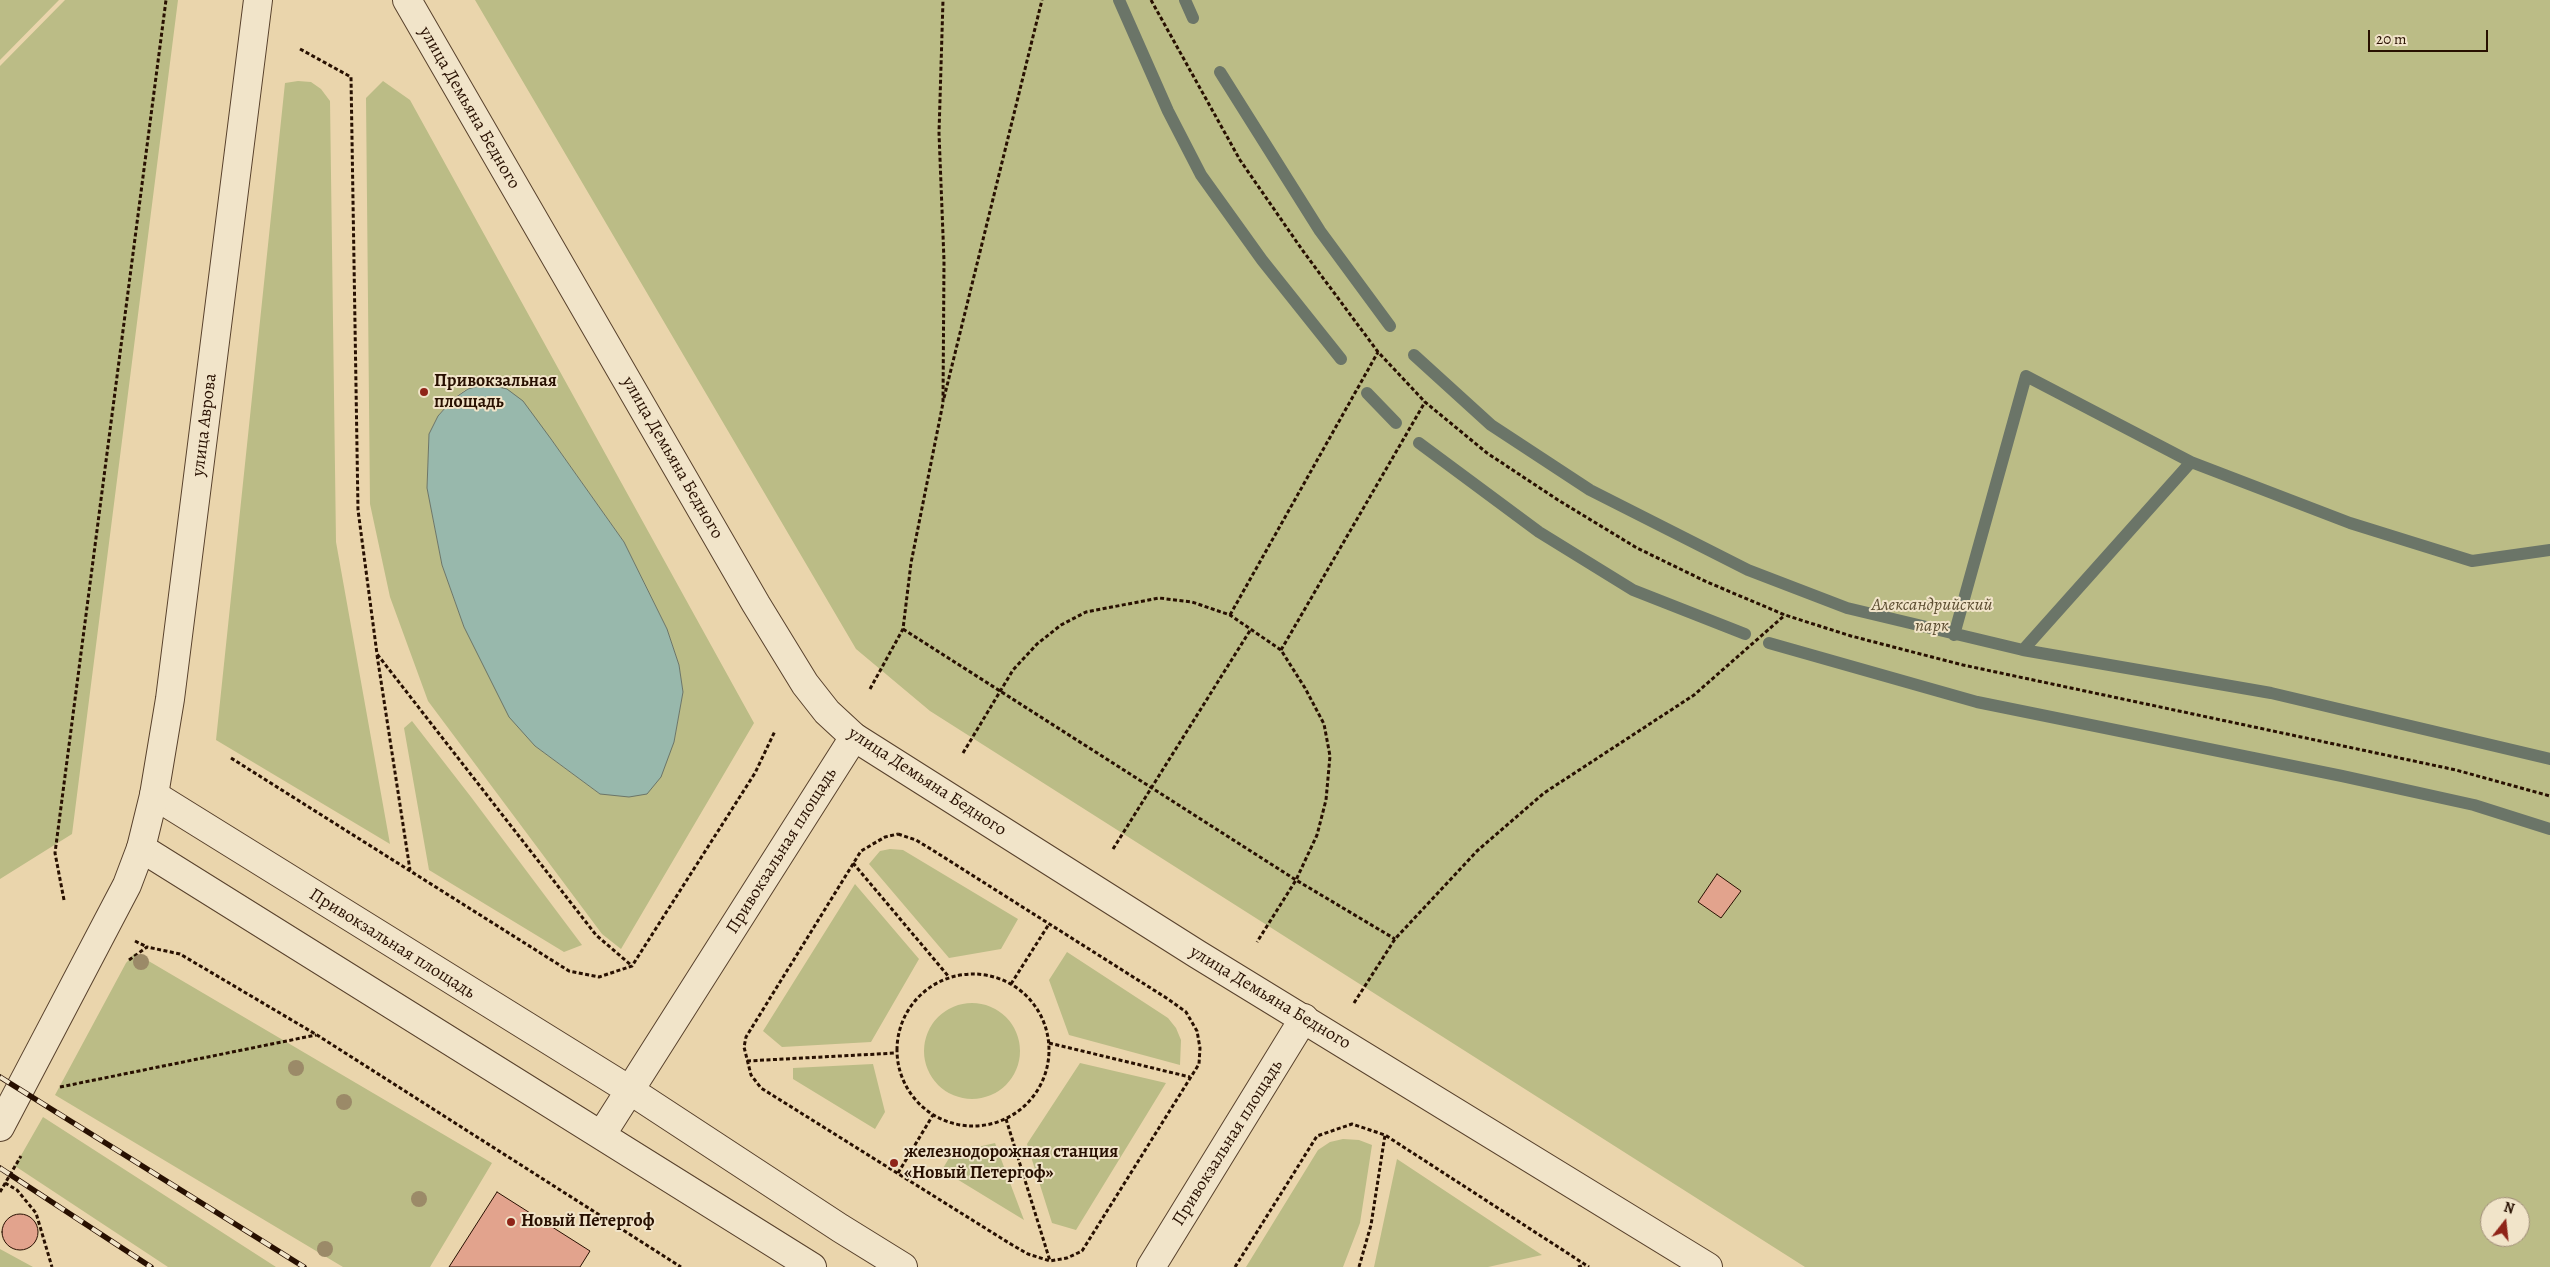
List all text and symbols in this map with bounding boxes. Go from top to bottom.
scale bar [2370,20,2490,52]
street label: улица Демьяна Бедного [414,23,524,193]
text: 20 m [2376,29,2407,49]
place label: Привокзальная площадь [434,371,557,414]
street label: улица Аврова [188,372,222,478]
street label: улица Демьяна Бедного [617,373,727,543]
marker: Привокзальная площадь [418,386,430,398]
park label: Александрийский парк [1872,595,1992,638]
street label: улица Демьяна Бедного [844,723,1010,841]
street label: Привокзальная площадь [722,764,842,938]
street label: Привокзальная площадь [305,884,479,1004]
street label: улица Демьяна Бедного [1186,941,1354,1055]
street label: Привокзальная площадь [1168,1056,1288,1230]
place label: железнодорожная станция «Новый Петергоф» [904,1142,1118,1184]
marker: железнодорожная станция «Новый Петергоф» [888,1157,900,1169]
north arrow [2480,1197,2530,1247]
text: N [2501,1198,2517,1219]
place label: Новый Петергоф [521,1211,654,1233]
marker: Новый Петергоф [505,1216,517,1228]

